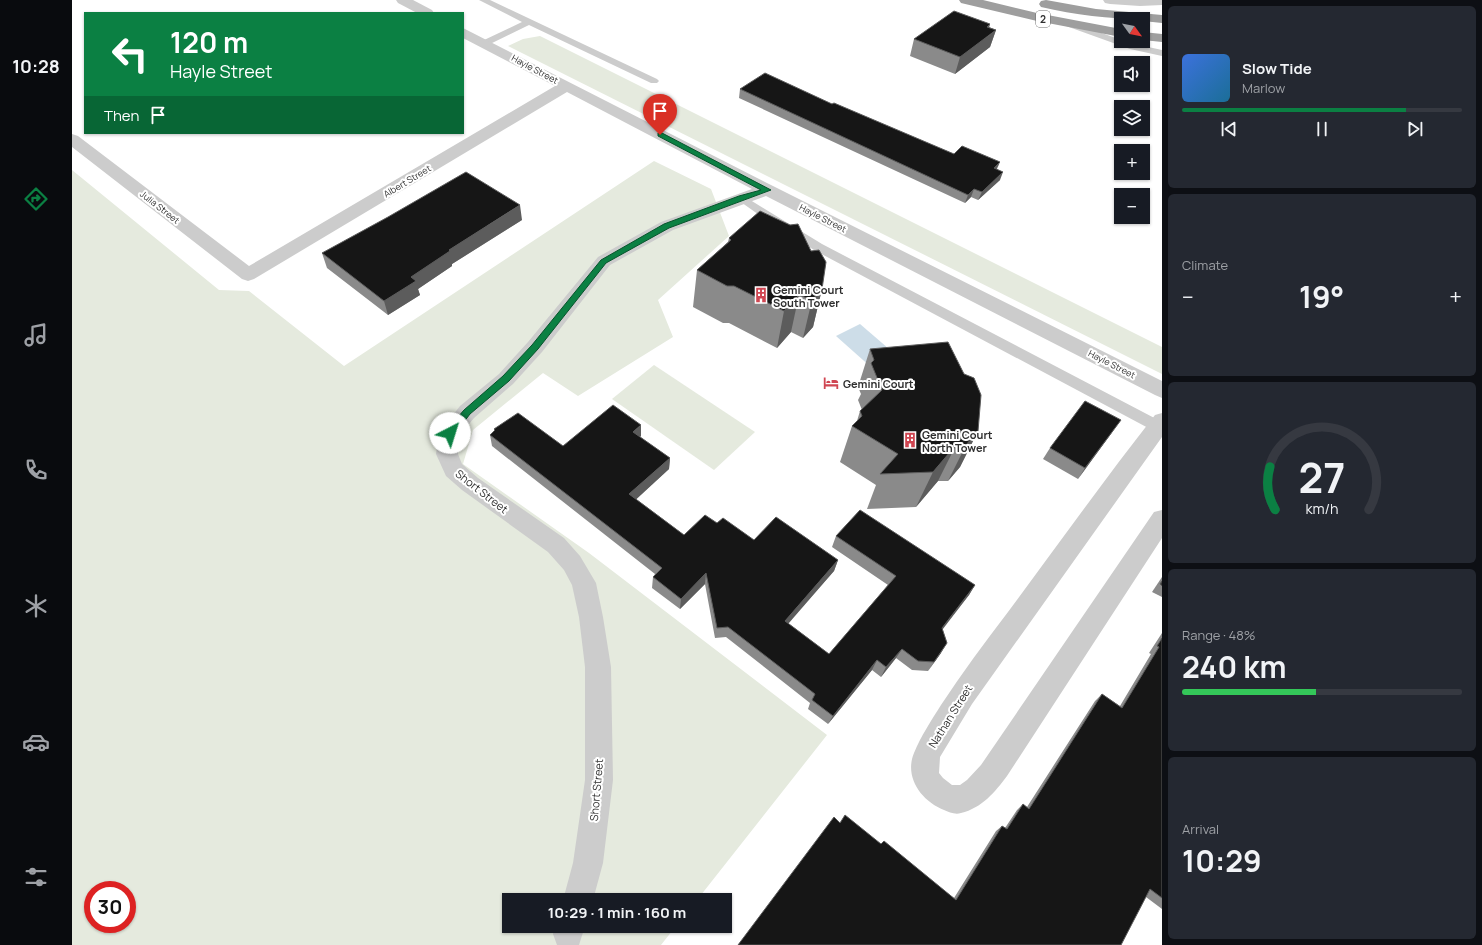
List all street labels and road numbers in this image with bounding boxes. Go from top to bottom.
road number: 2 [1036,11,1050,27]
street label: Hayle Street [509,51,561,87]
street label: Albert Street [381,161,434,200]
street label: Julia Street [137,187,183,227]
street label: Hayle Street [797,201,849,236]
street label: Hayle Street [1086,347,1138,382]
street label: Short Street [453,466,511,516]
street label: Nathan Street [925,682,975,750]
street label: Short Street [586,758,606,822]

